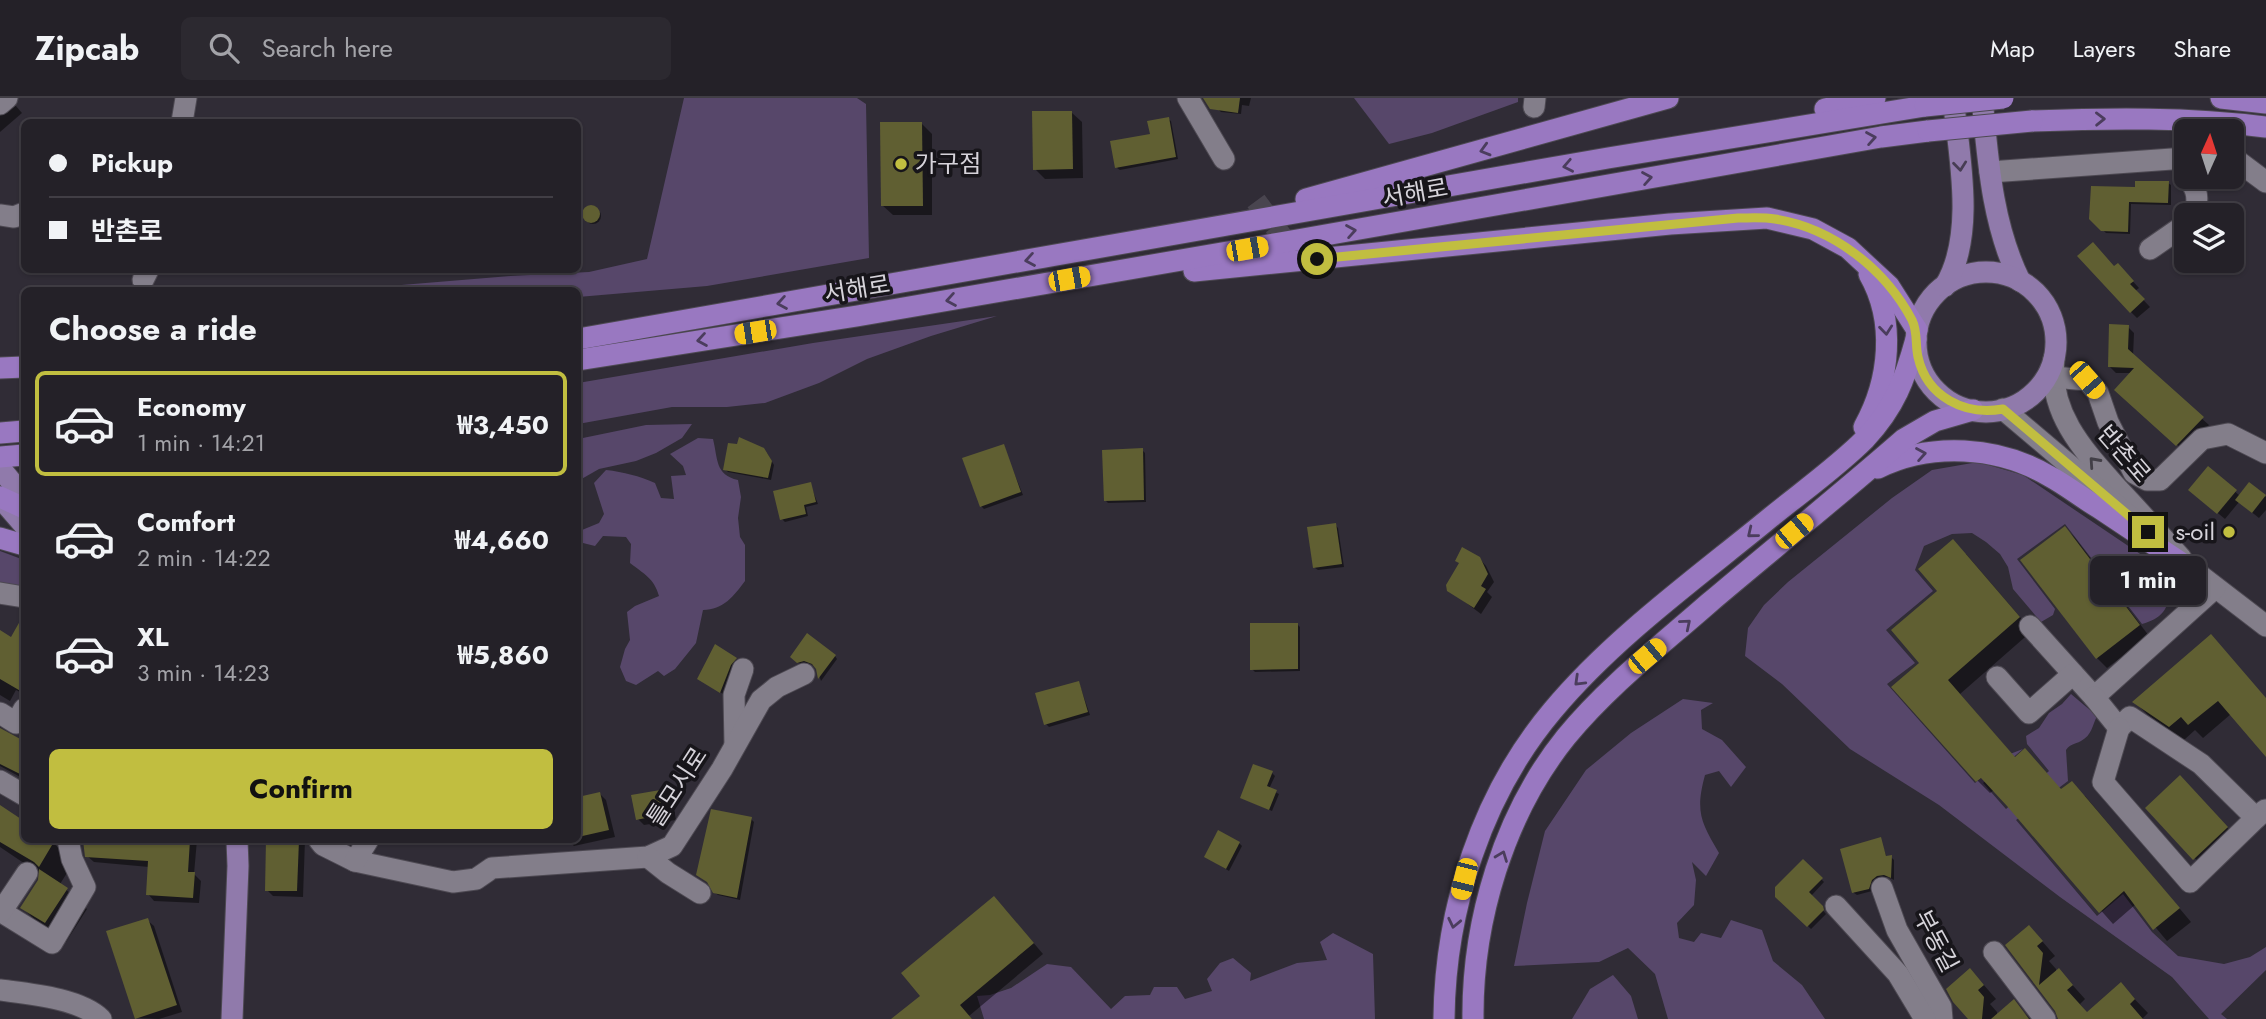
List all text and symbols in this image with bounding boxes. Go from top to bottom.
search box [181,17,671,80]
text: Zipcab [35,25,139,72]
icon: search [205,29,243,67]
text: Search here [261,29,393,67]
text: Map [1990,31,2035,66]
text: Layers [2073,31,2135,66]
text: Share [2173,31,2231,66]
one-way arrow [2096,111,2106,127]
north arrow [2174,119,2244,189]
map controls [2174,119,2244,273]
one-way arrow [1866,131,1877,146]
one-way arrow [1479,141,1491,156]
text: Pickup [91,144,173,182]
place label: 가구점 [915,146,981,181]
marker: 가구점 [893,156,909,172]
one-way arrow [1562,158,1574,173]
one-way arrow [1952,161,1967,172]
street label: 서해로 [1379,170,1451,215]
one-way arrow [1642,171,1653,186]
button: layers [2174,203,2244,273]
text: 반촌로 [91,212,163,250]
one-way arrow [1345,224,1357,239]
car [1225,235,1270,263]
route start [1301,243,1333,275]
one-way arrow [1024,252,1036,267]
car [1047,265,1092,293]
street label: 서해로 [821,266,892,311]
one-way arrow [945,291,957,306]
one-way arrow [776,295,788,310]
text: Choose a ride [49,306,257,352]
car [733,318,778,346]
one-way arrow [1878,325,1893,336]
one-way arrow [696,332,708,347]
car [2066,357,2109,403]
text: Economy [137,388,246,426]
icon: car [53,392,116,455]
text: ₩3,450 [457,406,549,444]
street label: 반촌로 [2089,417,2159,490]
text: 1 min · 14:21 [137,426,265,460]
one-way arrow [1915,447,1926,462]
one-way arrow [2090,457,2103,470]
text: Comfort [137,503,235,541]
icon: car [53,507,116,570]
car [1772,509,1817,553]
place label: s-oil [2175,514,2215,549]
route end [2132,516,2164,548]
text: ₩4,660 [455,521,549,559]
marker: s-oil [2221,524,2237,540]
one-way arrow [1747,525,1760,537]
text: 2 min · 14:22 [137,541,271,575]
callout: 1 min [2090,556,2206,606]
text: 1 min [2119,563,2177,597]
text: XL [137,618,169,656]
one-way arrow [1678,619,1690,632]
icon: car [53,622,116,685]
car [1625,634,1670,678]
text: ₩5,860 [458,636,549,674]
text: 3 min · 14:23 [137,656,269,690]
one-way arrow [1574,673,1587,686]
street label: 틀모시로 [638,740,715,833]
button: Confirm [49,749,553,829]
one-way arrow [1493,851,1507,863]
car [1449,856,1480,902]
street label: 부동길 [1905,903,1967,978]
one-way arrow [1448,917,1463,929]

